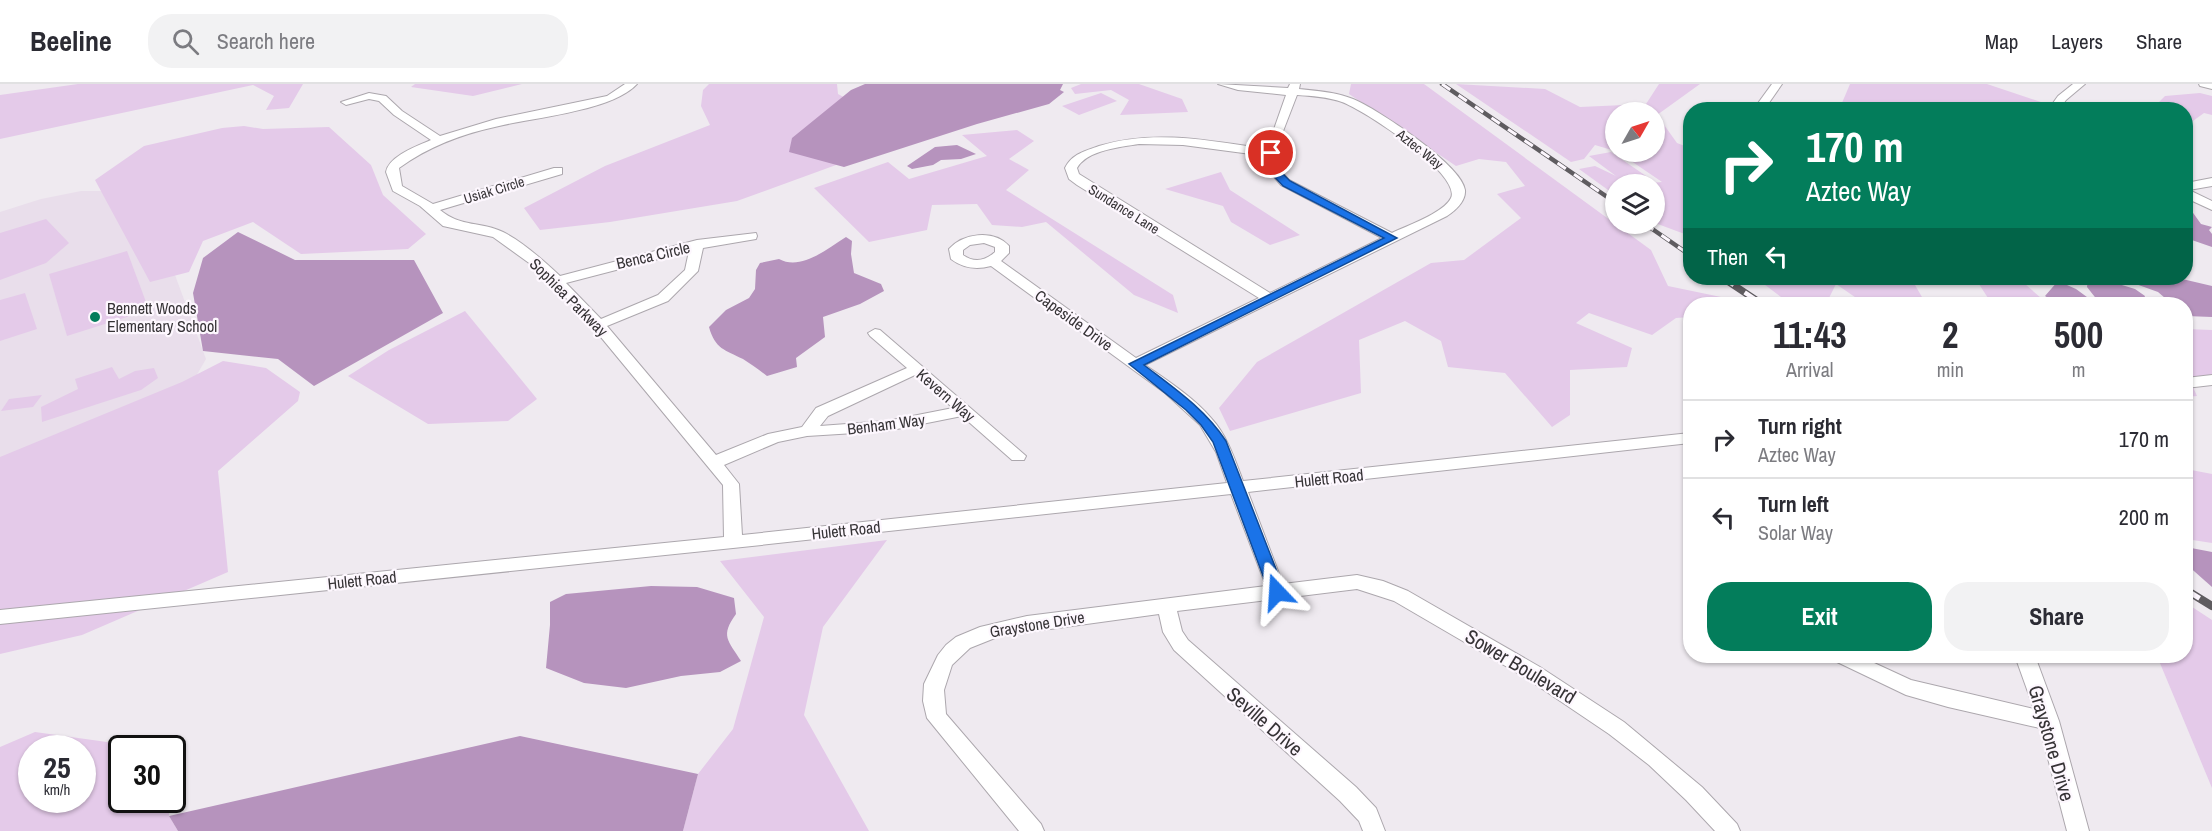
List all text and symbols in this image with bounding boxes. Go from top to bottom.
search box [148,14,568,68]
text: Beeline [30,22,112,60]
icon: search [169,25,202,58]
text: Search here [217,26,315,56]
text: Map [1985,27,2018,56]
text: Layers [2051,27,2103,56]
text: Share [2136,27,2182,56]
north arrow [1605,102,1665,162]
map controls [1605,102,1665,234]
text: 170 m [1806,119,1904,175]
street label: Aztec Way [1392,125,1447,173]
icon: right [1707,126,1785,204]
pin [1245,127,1296,178]
icon: arrive [1254,136,1287,169]
street label: Usiak Circle [461,172,527,208]
text: Aztec Way [1806,173,1911,209]
button: layers [1605,174,1665,234]
street label: Sundance Lane [1085,180,1163,238]
street label: Benca Circle [614,236,692,274]
icon: left [1760,240,1793,273]
text: Then [1707,242,1748,272]
street label: Sophiea Parkway [525,253,613,341]
street label: Capeside Drive [1031,284,1117,356]
place label: Bennett Woods Elementary School [107,297,217,337]
marker: Bennett Woods Elementary School [88,310,102,324]
text: 11:43 [1773,311,1847,359]
text: 2 [1942,311,1959,359]
text: 500 [2054,311,2103,359]
text: Arrival [1786,356,1834,383]
text: min [1937,356,1964,383]
text: m [2072,356,2085,383]
street label: Kevern Way [912,363,980,427]
street label: Benham Way [846,408,927,440]
text: Turn right [1758,411,1842,441]
icon: right [1707,423,1740,456]
text: 170 m [2119,424,2169,454]
text: Aztec Way [1758,441,1836,468]
street label: Hulett Road [1293,463,1365,493]
text: Turn left [1758,489,1829,519]
icon: left [1707,501,1740,534]
text: 200 m [2119,502,2169,532]
street label: Hulett Road [810,515,882,545]
text: Solar Way [1758,519,1833,546]
position arrow [1245,560,1309,624]
street label: Hulett Road [326,565,398,595]
button: Exit [1707,582,1932,651]
button: Share [1944,582,2169,651]
street label: Graystone Drive [988,606,1086,642]
street label: Sower Boulevard [1461,622,1581,710]
street label: Seville Drive [1221,680,1309,762]
street label: Graystone Drive [2023,682,2081,804]
speed limit sign: 30 [108,735,186,813]
text: 25 [43,747,71,787]
text: km/h [44,779,70,800]

